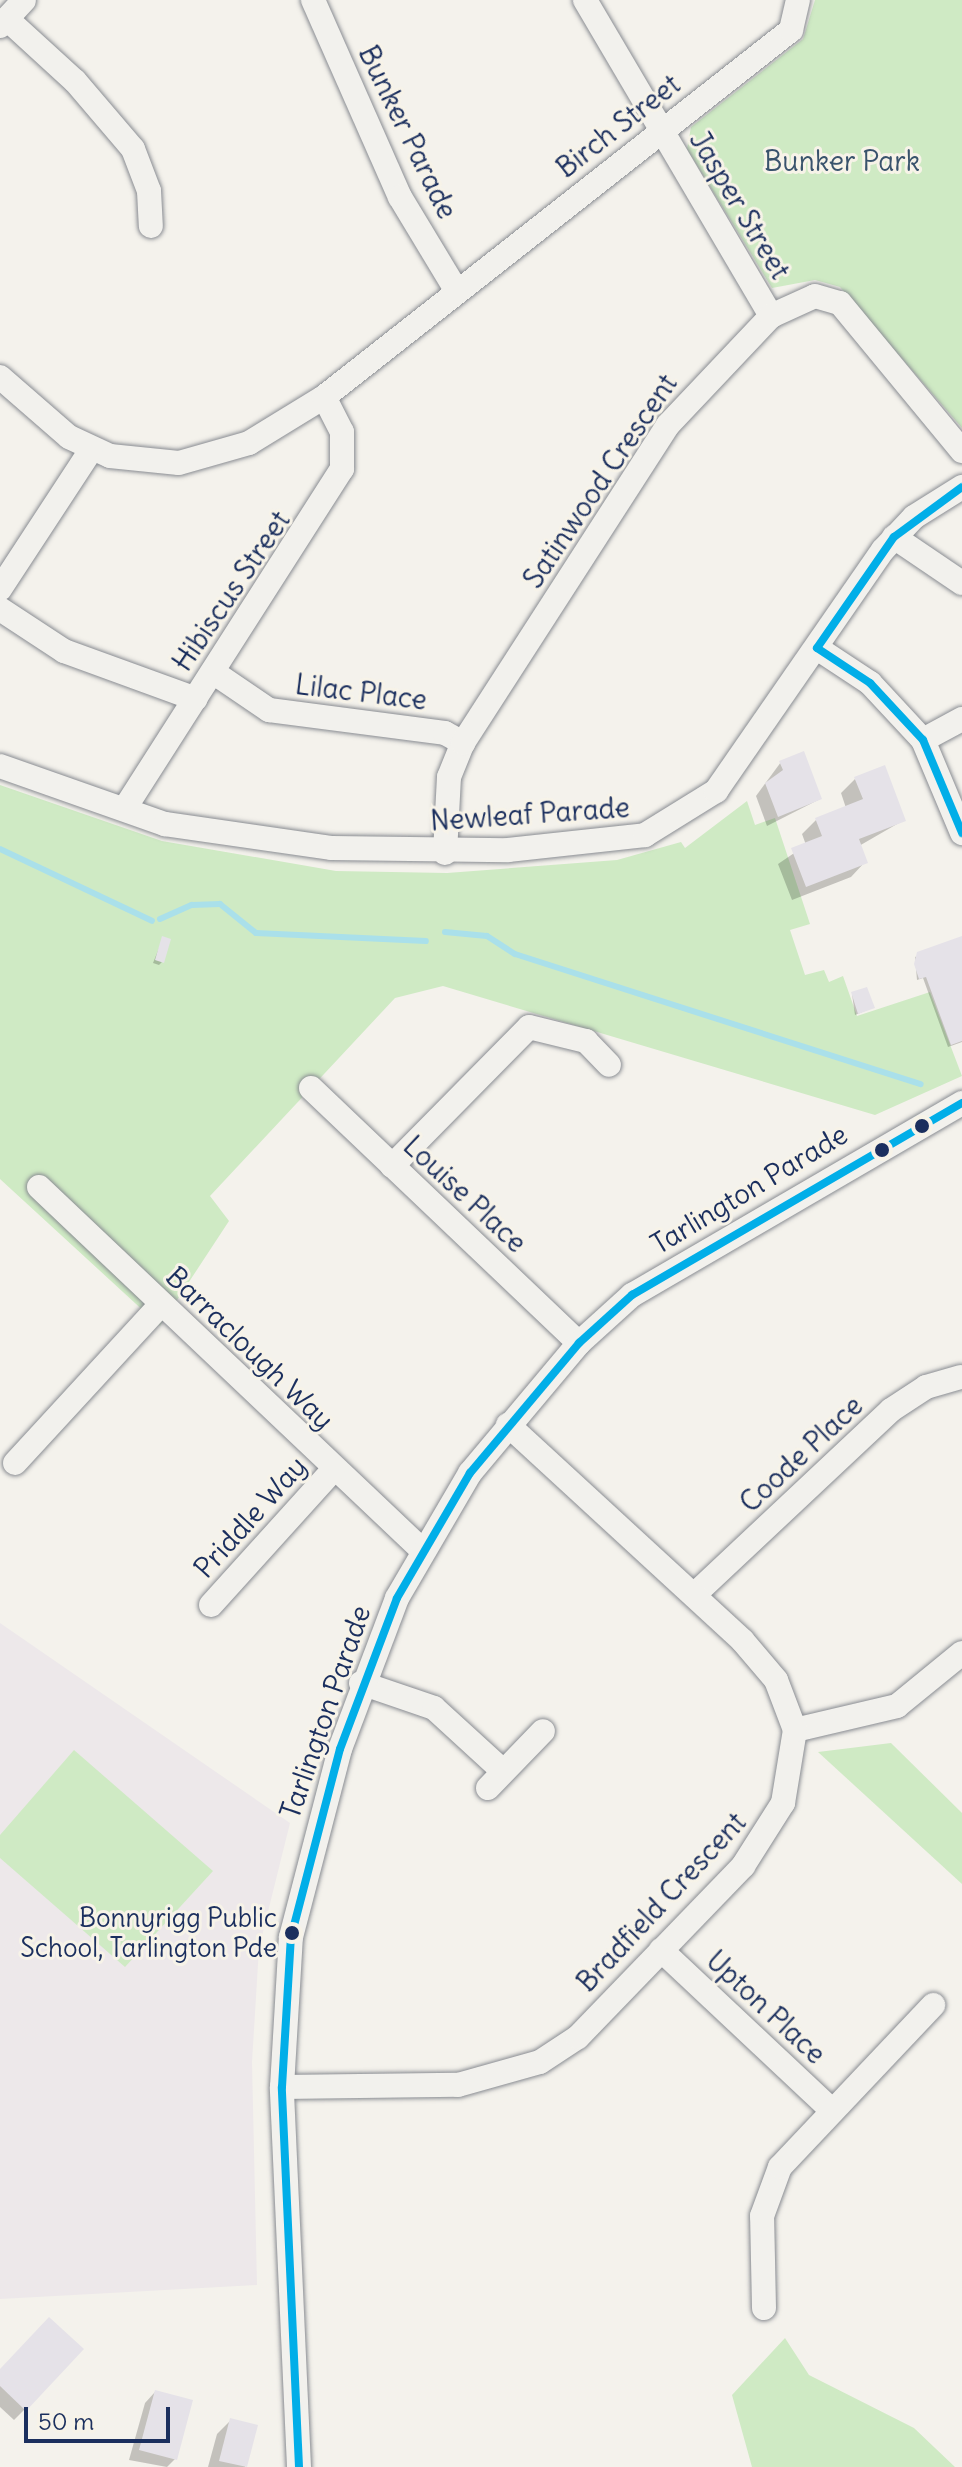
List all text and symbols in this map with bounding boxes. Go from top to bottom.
street label: Bunker Parade [352,40,464,224]
street label: Birch Street [550,67,686,185]
street label: Jasper Street [683,125,797,285]
park label: Bunker Park [764,144,920,178]
street label: Satinwood Crescent [516,368,684,594]
street label: Hibiscus Street [165,505,297,677]
street label: Lilac Place [293,667,429,717]
street label: Newleaf Parade [429,790,631,838]
street label: Tarlington Parade [645,1117,853,1261]
unlabelled marker [914,1118,930,1134]
street label: Louise Place [397,1129,533,1259]
unlabelled marker [874,1142,890,1158]
street label: Barraclough Way [159,1260,341,1436]
street label: Coode Place [733,1389,869,1519]
street label: Priddle Way [187,1449,313,1585]
street label: Tarlington Parade [273,1601,377,1823]
street label: Bradfield Crescent [569,1805,753,1999]
place label: Bonnyrigg Public School, Tarlington Pde [20,1902,277,1964]
marker: Bonnyrigg Public School, Tarlington Pde [284,1925,300,1941]
street label: Upton Place [700,1943,832,2071]
scale bar [28,2391,174,2441]
text: 50 m [38,2406,94,2436]

